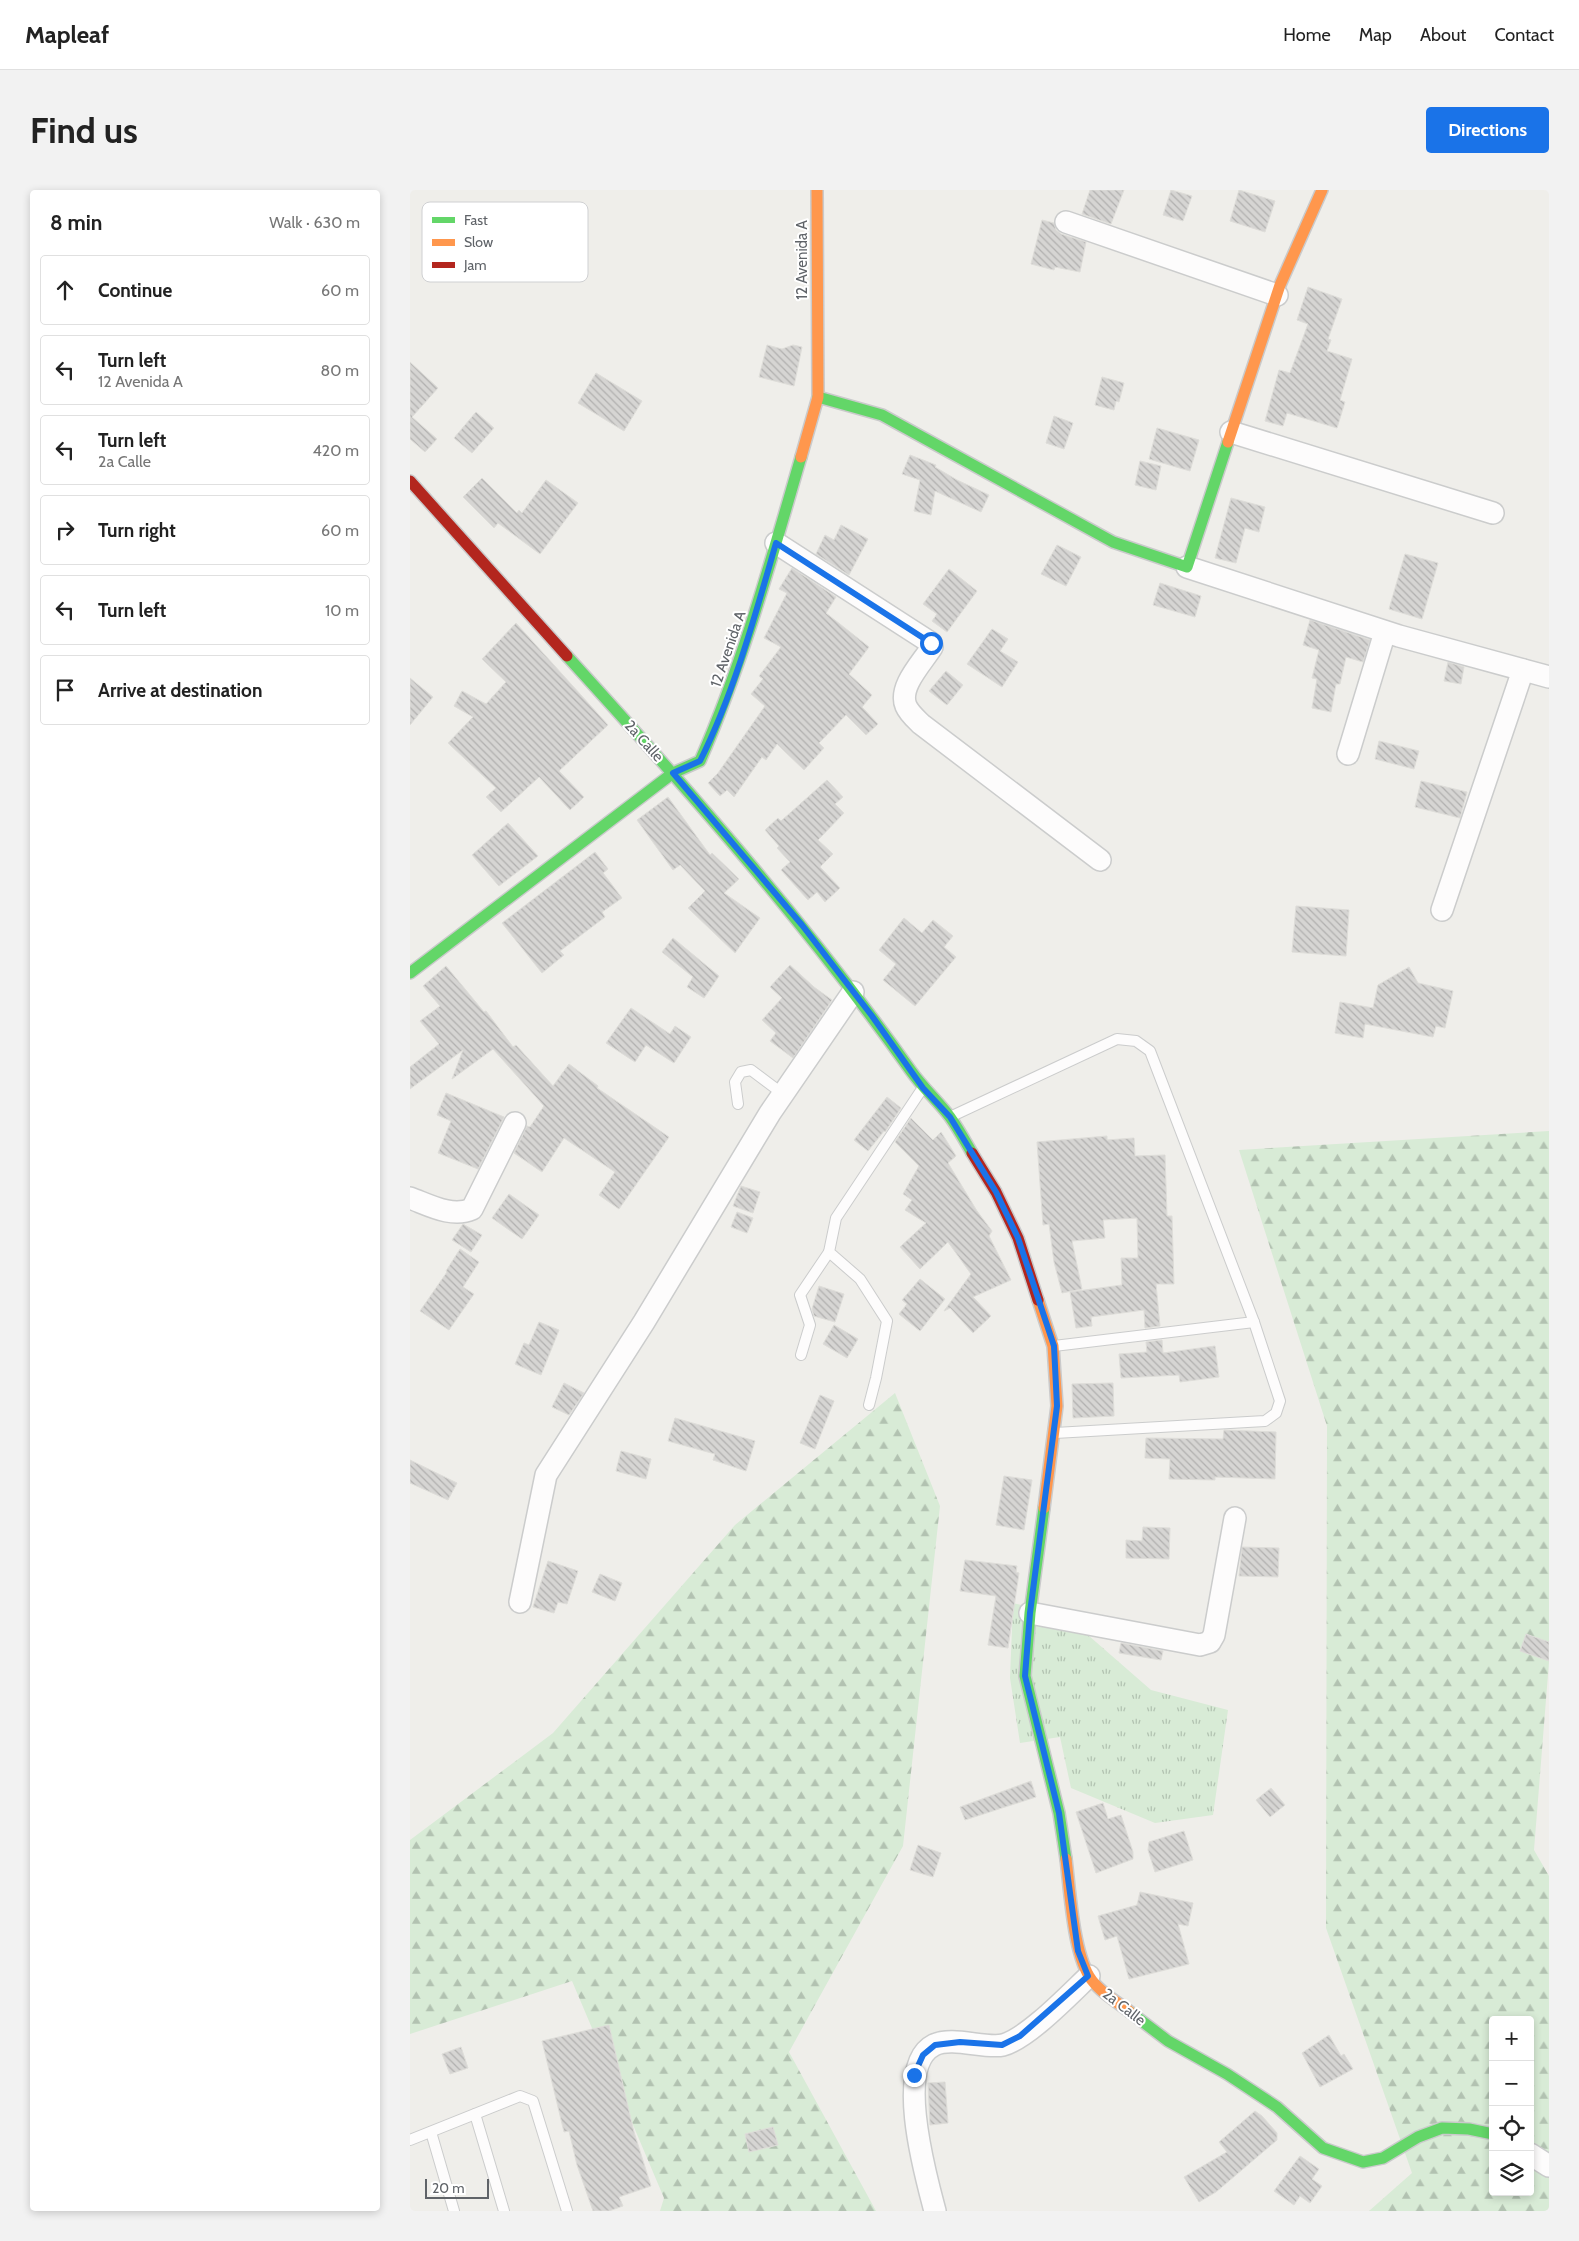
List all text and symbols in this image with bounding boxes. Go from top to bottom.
text: Mapleaf [25,20,109,49]
text: Home [1283,24,1331,46]
text: Map [1359,24,1392,46]
text: About [1420,24,1466,46]
text: Contact [1494,24,1554,46]
button: Directions [1426,107,1549,153]
text: Find us [30,109,138,152]
legend [422,202,588,282]
text: 8 min [50,210,102,235]
text: Fast [464,211,488,229]
text: Walk · 630 m [269,213,360,232]
street label: 12 Avenida A [793,220,811,300]
text: Slow [464,233,493,251]
text: Jam [463,256,486,274]
icon: ahead [51,276,79,304]
text: Continue [98,279,172,302]
text: 60 m [321,281,359,300]
text: Turn left [98,349,166,372]
icon: left [51,356,79,384]
text: 80 m [321,361,359,380]
text: 12 Avenida A [98,372,183,391]
text: Turn left [98,429,166,452]
icon: left [51,436,79,464]
text: 420 m [313,441,359,460]
text: 2a Calle [98,452,151,471]
icon: right [51,516,79,544]
text: Turn right [98,519,176,542]
text: 60 m [321,521,359,540]
icon: left [51,596,79,624]
text: Turn left [98,599,166,622]
text: 10 m [325,601,359,620]
street label: 12 Avenida A [707,608,750,690]
route start [920,632,943,655]
icon: arrive [51,676,79,704]
text: Arrive at destination [98,679,262,702]
street label: 2a Calle [621,717,667,766]
street label: 2a Calle [1099,1985,1149,2030]
map controls [1489,2016,1534,2196]
button: + [1489,2016,1534,2061]
button: − [1489,2061,1534,2106]
route end [903,2064,926,2087]
button: locate [1489,2106,1534,2151]
button: layers [1489,2151,1534,2196]
scale bar [425,2176,489,2199]
text: 20 m [432,2179,465,2197]

